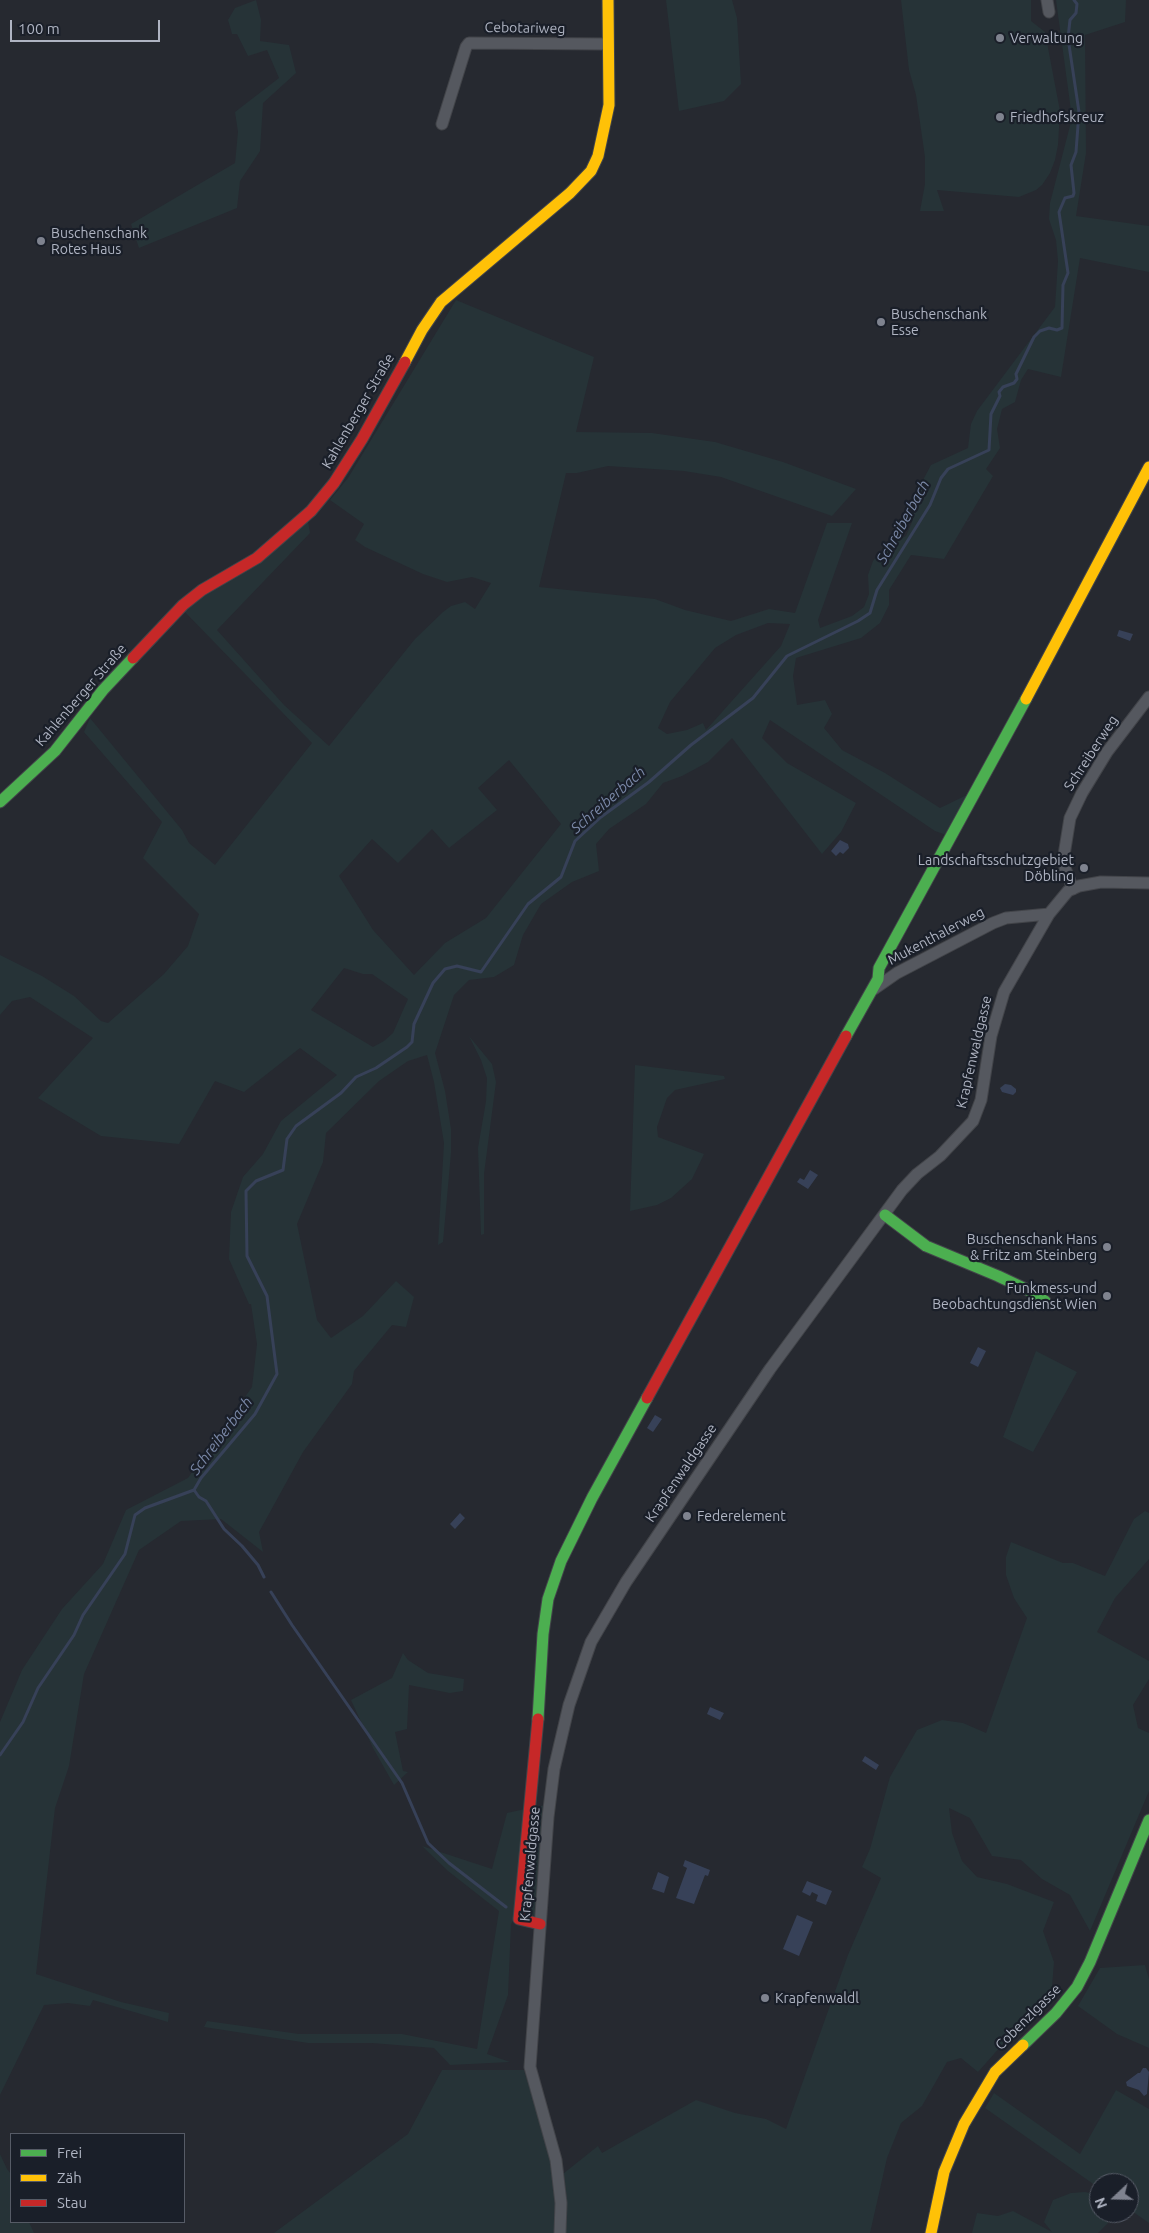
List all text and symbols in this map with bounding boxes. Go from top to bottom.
scale bar [12,10,162,42]
street label: Cebotariweg [485,19,565,37]
text: 100 m [18,20,60,37]
place label: Verwaltung [1010,30,1083,46]
marker: Verwaltung [994,32,1006,44]
place label: Friedhofskreuz [1010,109,1104,125]
marker: Friedhofskreuz [994,111,1006,123]
place label: Buschenschank Rotes Haus [51,225,147,258]
marker: Buschenschank Rotes Haus [35,235,47,247]
place label: Buschenschank Esse [891,306,987,338]
marker: Buschenschank Esse [875,316,887,328]
street label: Kahlenberger Straße [318,350,398,472]
water label: Schreiberbach [873,477,933,567]
street label: Kahlenberger Straße [32,640,130,750]
street label: Schreiberweg [1060,712,1122,794]
water label: Schreiberbach [567,763,649,837]
place label: Landschaftsschutzgebiet Döbling [918,852,1074,884]
marker: Landschaftsschutzgebiet Döbling [1078,862,1090,874]
street label: Mukenthalerweg [885,903,987,969]
street label: Krapfenwaldgasse [953,994,995,1110]
place label: Buschenschank Hans & Fritz am Steinberg [967,1231,1097,1264]
marker: Buschenschank Hans & Fritz am Steinberg [1101,1241,1113,1253]
place label: Funkmess-und Beobachtungsdienst Wien [932,1280,1097,1312]
marker: Funkmess-und Beobachtungsdienst Wien [1101,1290,1113,1302]
water label: Schreiberbach [186,1393,256,1479]
street label: Krapfenwaldgasse [642,1421,720,1525]
place label: Federelement [697,1508,786,1524]
marker: Federelement [681,1510,693,1522]
street label: Krapfenwaldgasse [517,1806,543,1922]
street label: Cobenzlgasse [992,1981,1064,2053]
place label: Krapfenwaldl [775,1990,859,2006]
marker: Krapfenwaldl [759,1992,771,2004]
legend [10,2133,185,2223]
text: Frei [57,2144,82,2161]
text: Zäh [57,2169,82,2186]
north arrow [1089,2173,1139,2223]
text: Stau [57,2194,87,2211]
text: N [1092,2195,1110,2211]

